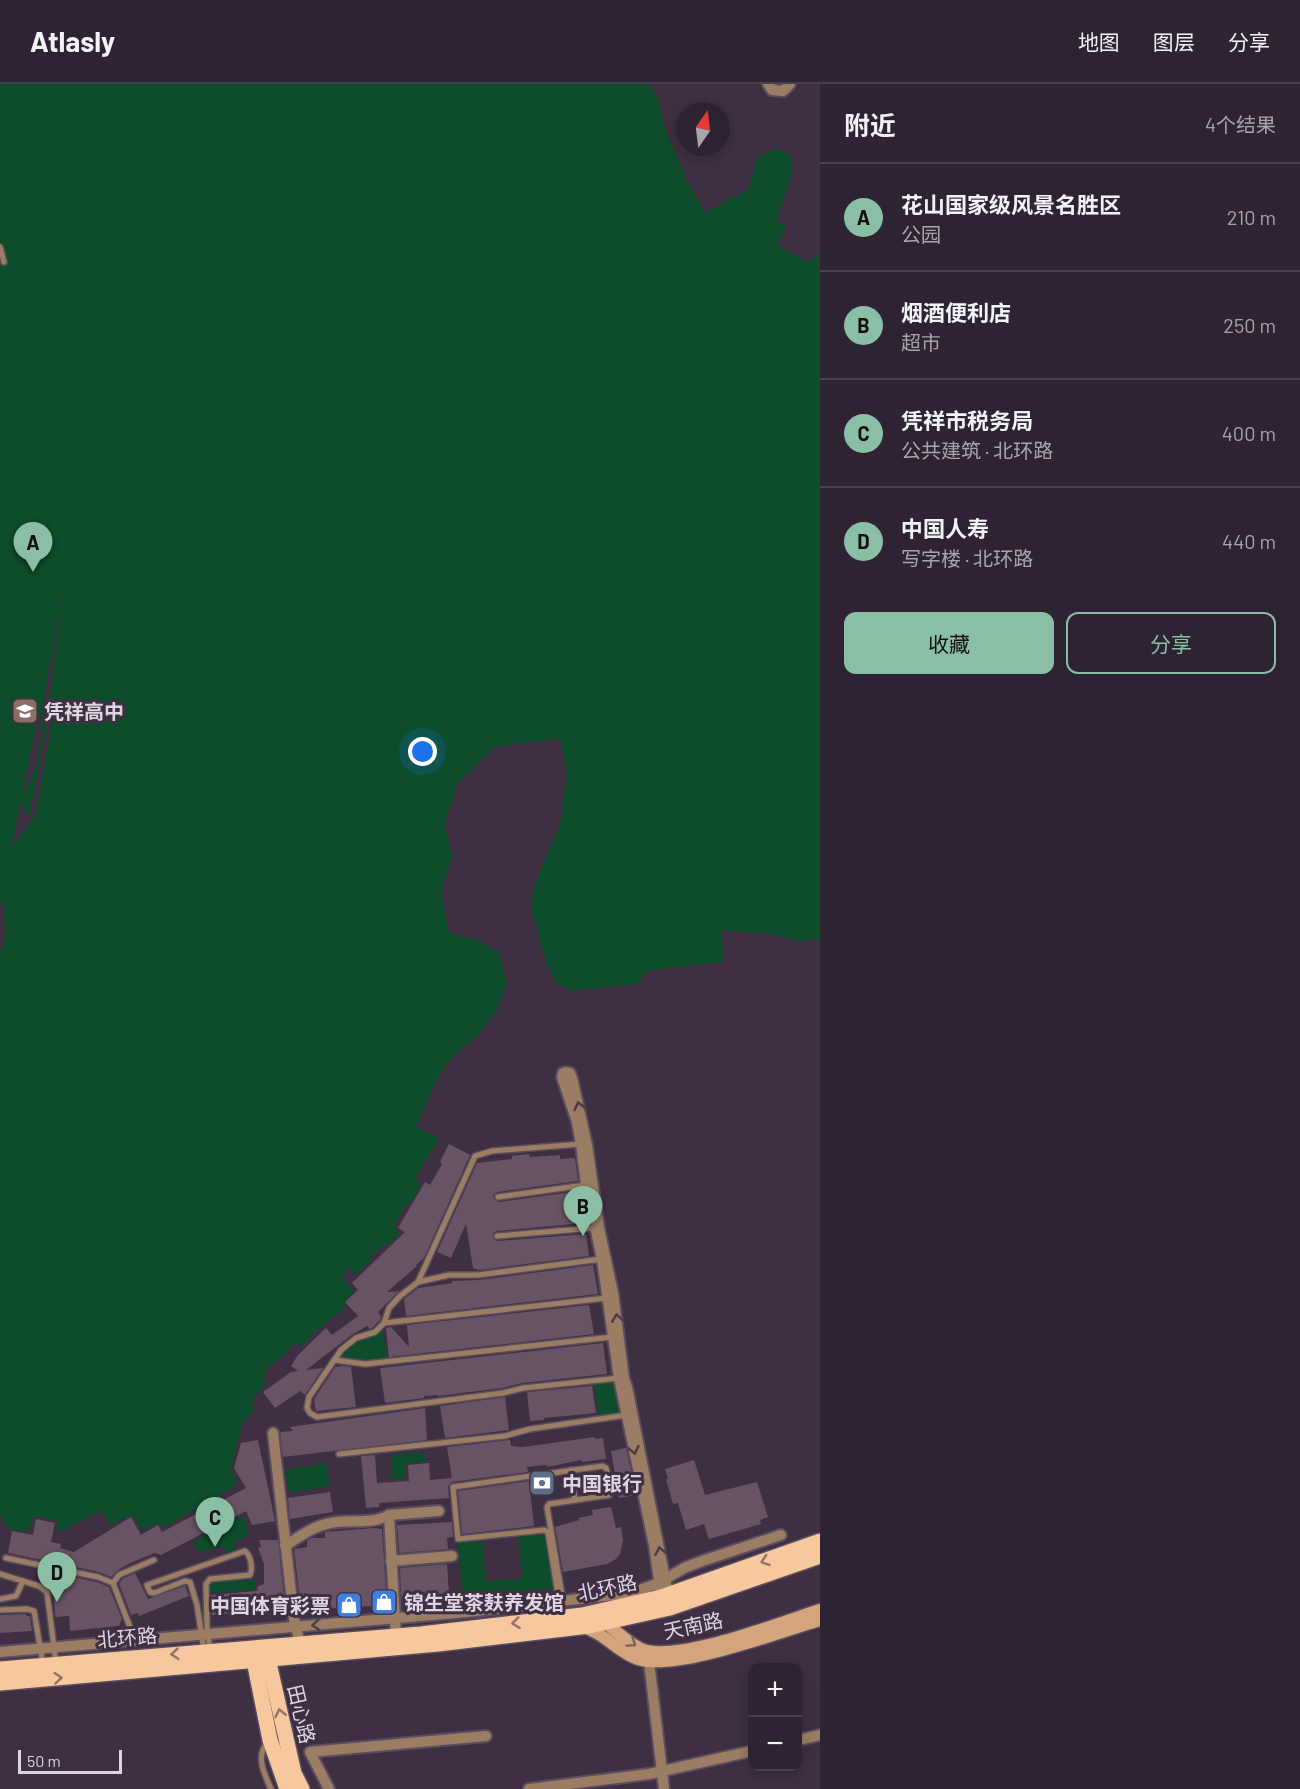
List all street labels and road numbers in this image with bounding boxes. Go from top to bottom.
street label: 北环路 [575,1569,639,1605]
street label: 天南路 [661,1607,725,1643]
street label: 北环路 [96,1622,158,1652]
street label: 田心路 [284,1682,320,1746]

